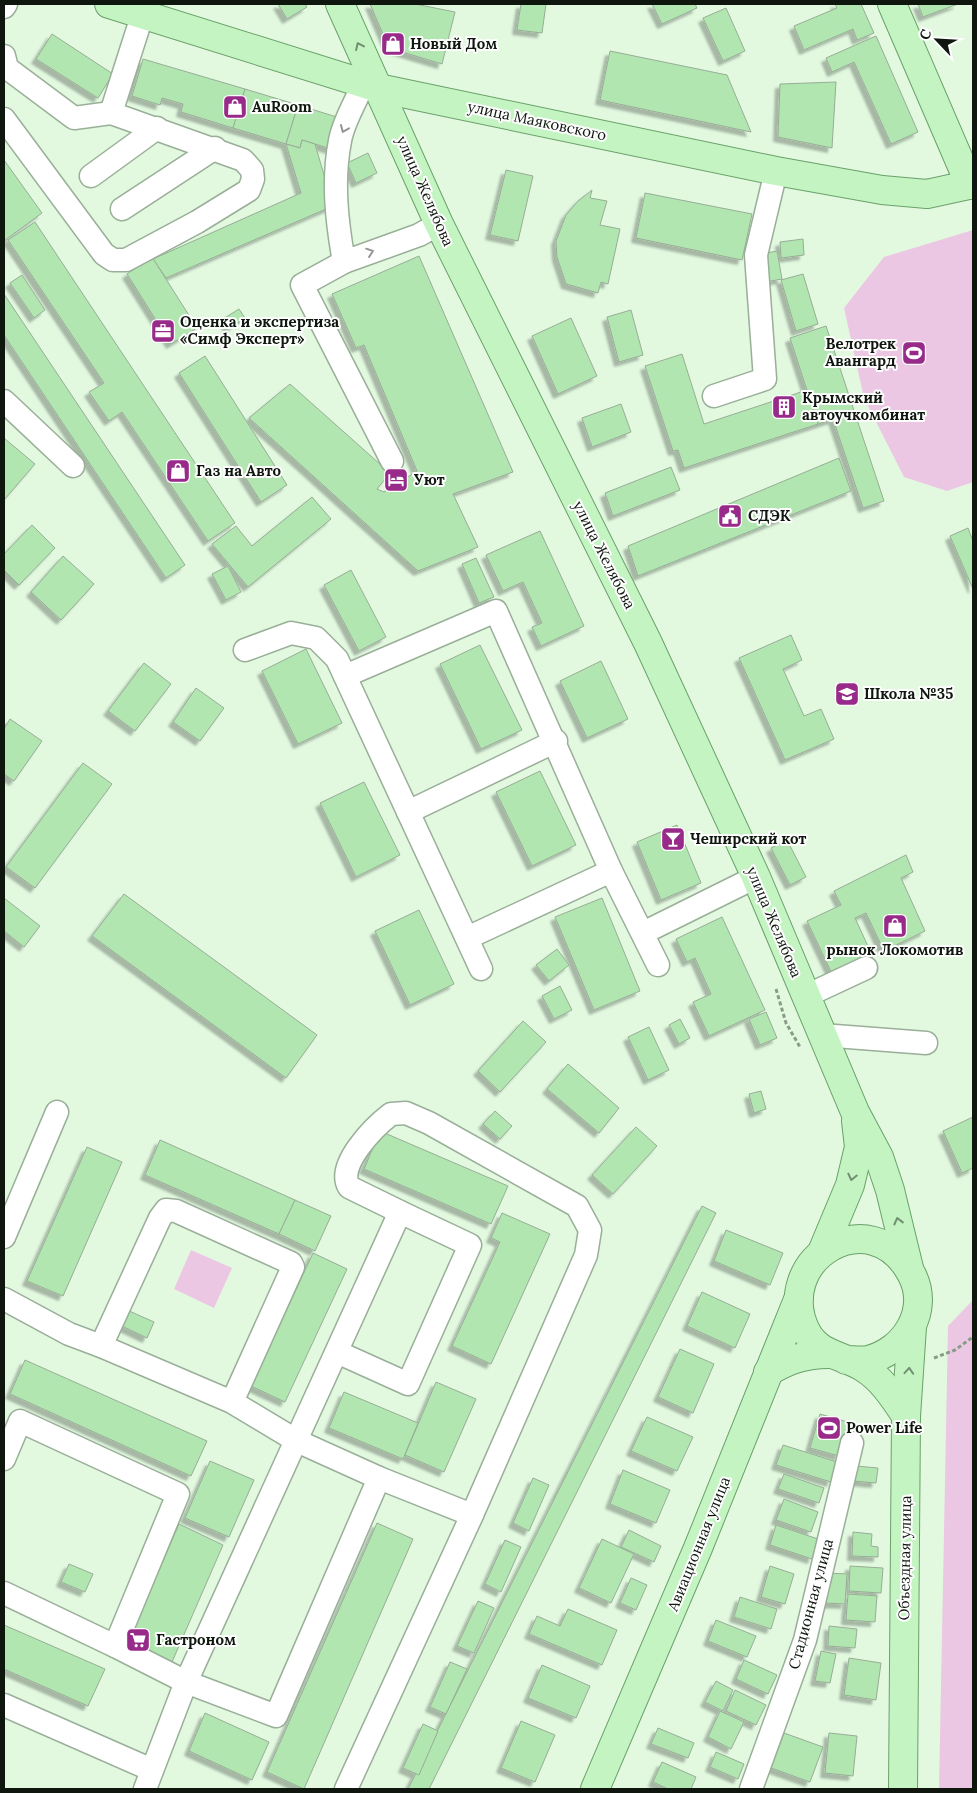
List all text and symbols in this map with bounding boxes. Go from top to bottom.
north arrow [912,15,962,65]
text: С [915,26,936,43]
shop icon: Новый Дом [380,31,406,57]
place label: Новый Дом [410,34,497,53]
one-way arrow [355,42,365,51]
shop icon: AuRoom [222,94,248,120]
place label: AuRoom [252,97,312,116]
street label: улица Маяковского [466,97,608,145]
one-way arrow [340,124,350,132]
street label: улица Желябова [393,133,458,249]
one-way arrow [365,248,374,258]
place label: Оценка и экспертиза «Симф Эксперт» [180,312,339,348]
office icon: Оценка и экспертиза «Симф Эксперт» [150,318,176,344]
place label: Велотрек Авангард [825,334,896,370]
sports icon: Велотрек Авангард [901,340,927,366]
place label: Крымский автоучкомбинат [802,388,925,424]
building icon: Крымский автоучкомбинат [771,394,797,420]
shop icon: Газ на Авто [165,458,191,484]
place label: Газ на Авто [196,461,282,480]
hotel icon: Уют [383,467,409,493]
place label: Уют [414,470,445,489]
street label: улица Желябова [569,497,640,612]
public building icon: СДЭК [717,503,743,529]
place label: СДЭК [748,506,791,525]
school or university icon: Школа №35 [834,681,860,707]
place label: Школа №35 [864,684,953,703]
bar icon: Чеширский кот [660,826,686,852]
place label: Чеширский кот [690,829,807,848]
street label: улица Желябова [742,863,807,981]
shop icon: рынок Локомотив [882,913,908,939]
place label: рынок Локомотив [826,940,964,959]
one-way arrow [847,1172,858,1181]
one-way arrow [893,1216,904,1225]
one-way arrow [903,1367,914,1375]
sports icon: Power Life [816,1415,842,1441]
place label: Power Life [846,1418,922,1437]
street label: Авиационная улица [662,1474,734,1615]
street label: Объездная улица [894,1495,915,1621]
street label: Стадионная улица [784,1536,837,1671]
supermarket icon: Гастроном [125,1627,151,1653]
place label: Гастроном [156,1630,236,1649]

